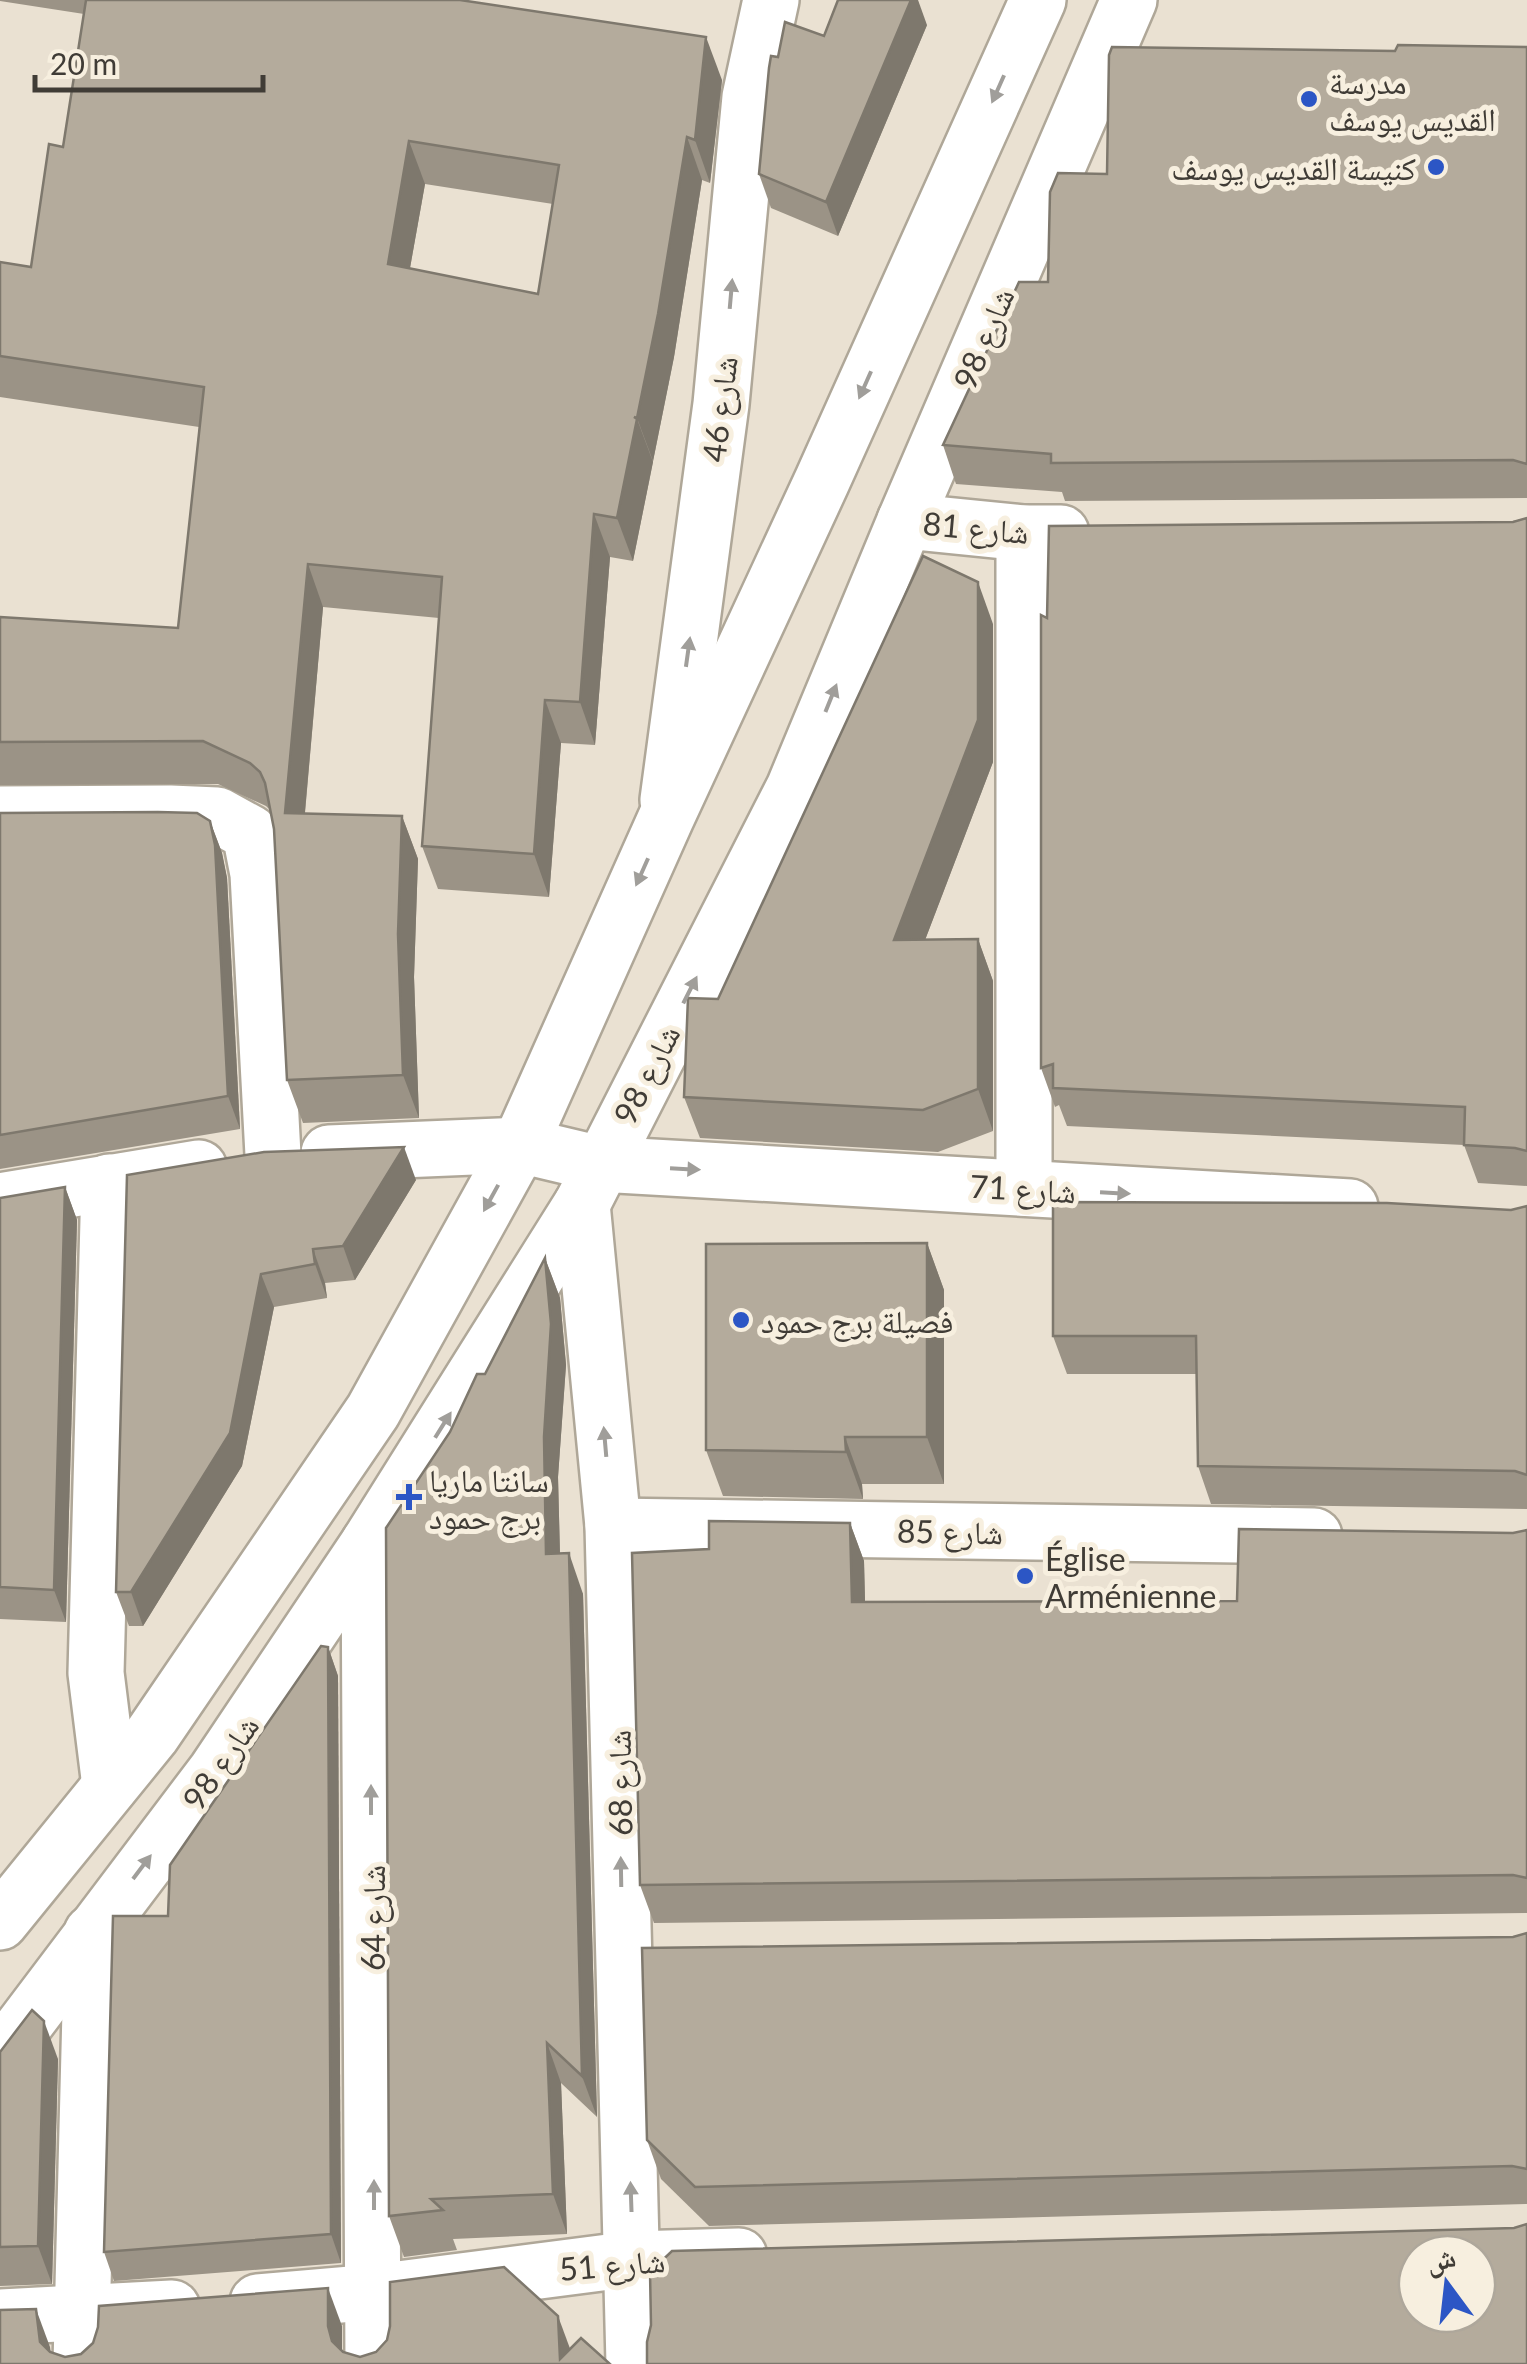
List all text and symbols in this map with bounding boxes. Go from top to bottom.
scale bar [35,30,262,92]
text: 20 m [50,45,117,81]
place label: مدرسة القديس يوسف [1329,62,1496,140]
one-way arrow [990,74,1006,104]
marker: مدرسة القديس يوسف [1298,88,1320,110]
place label: كنيسة القديس يوسف [1171,148,1416,189]
marker: كنيسة القديس يوسف [1425,156,1447,178]
one-way arrow [723,278,739,310]
street label: شارع 98 [944,282,1024,395]
street label: شارع 46 [693,354,747,464]
one-way arrow [857,371,873,400]
street label: شارع 81 [921,503,1031,553]
one-way arrow [680,635,696,667]
one-way arrow [824,683,840,713]
one-way arrow [633,858,650,887]
one-way arrow [681,976,698,1005]
street label: شارع 98 [605,1018,689,1131]
one-way arrow [670,1161,702,1177]
street label: شارع 71 [969,1166,1077,1212]
one-way arrow [482,1184,499,1213]
one-way arrow [1099,1185,1131,1201]
place label: فصيلة برج حمود [761,1301,953,1342]
marker: فصيلة برج حمود [730,1309,752,1331]
one-way arrow [433,1411,452,1438]
one-way arrow [596,1426,612,1458]
place label: سانتا ماريا برج حمود [429,1460,549,1538]
marker: سانتا ماريا برج حمود [398,1486,420,1508]
street label: شارع 85 [897,1511,1003,1553]
place label: Église Arménienne [1045,1539,1217,1615]
marker: Église Arménienne [1014,1565,1036,1587]
street label: شارع 98 [174,1707,268,1818]
street label: شارع 68 [599,1730,641,1836]
one-way arrow [363,1783,379,1815]
one-way arrow [132,1854,152,1880]
one-way arrow [613,1855,629,1887]
street label: شارع 64 [353,1865,394,1971]
one-way arrow [366,2178,382,2210]
one-way arrow [622,2180,638,2212]
north arrow [1397,2234,1497,2334]
text: ش [1422,2239,1459,2280]
street label: شارع 51 [557,2240,667,2290]

